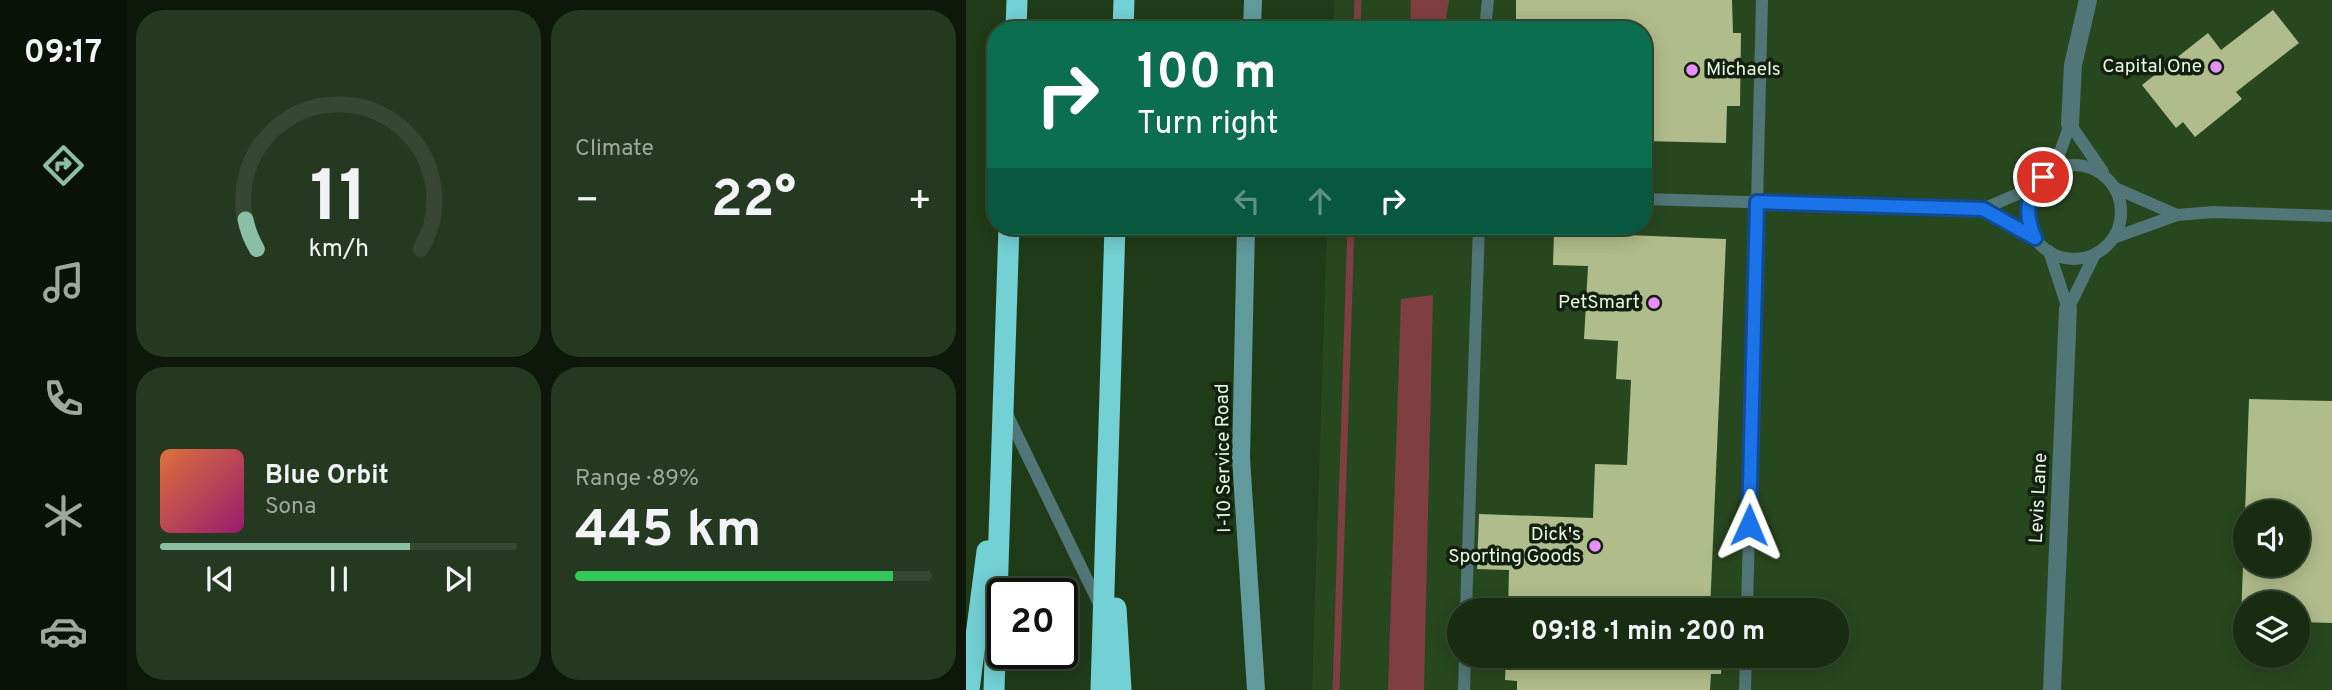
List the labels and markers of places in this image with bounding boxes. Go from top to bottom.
place label: Capital One [2102,55,2202,79]
place label: Michaels [1706,58,1781,82]
marker: Capital One [2208,59,2224,75]
marker: Michaels [1684,62,1700,78]
pin [2013,147,2073,207]
place label: PetSmart [1558,291,1640,315]
marker: PetSmart [1646,295,1662,311]
place label: Dick's Sporting Goods [1448,523,1581,569]
marker: Dick's Sporting Goods [1587,538,1603,554]

